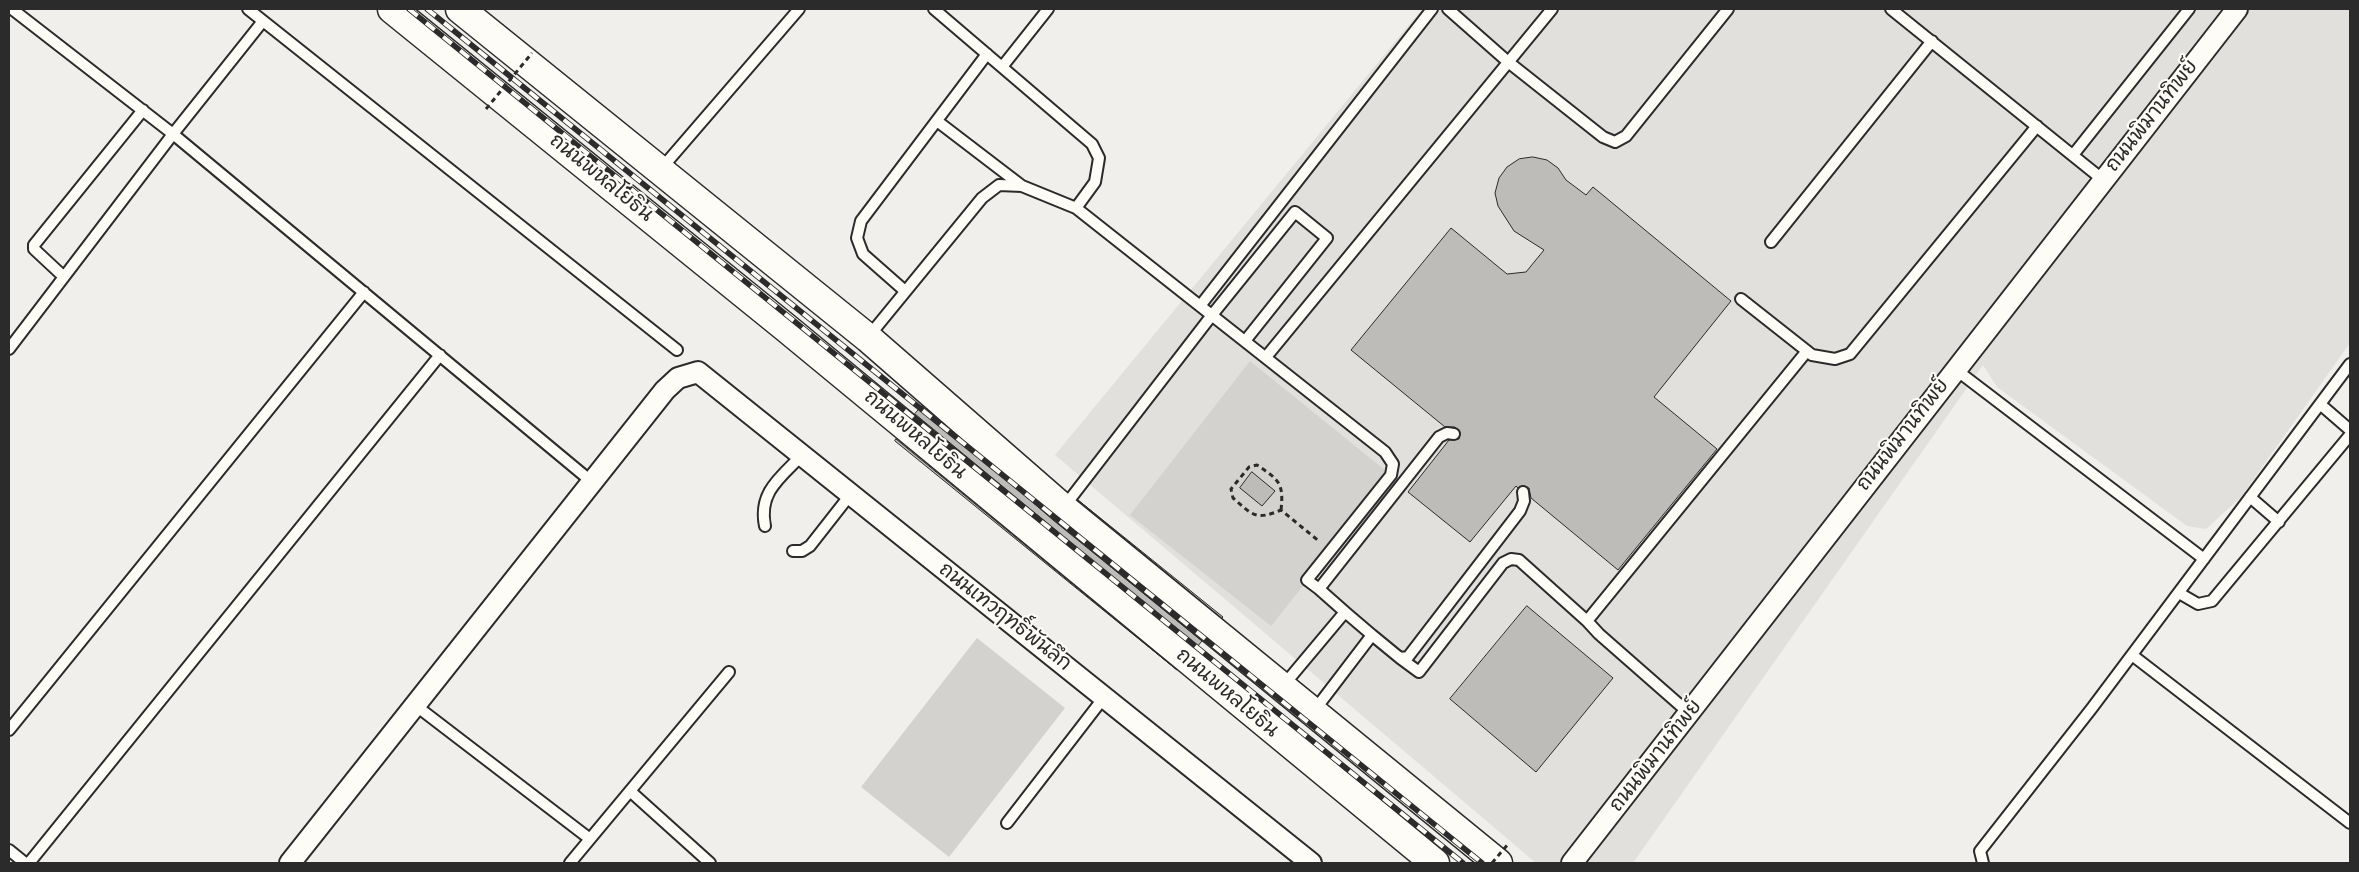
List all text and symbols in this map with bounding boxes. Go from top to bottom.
street label: ถนนพิมานทิพย์ [2101,55,2203,177]
street label: ถนนพหลโยธิน [544,129,658,227]
street label: ถนนพิมานทิพย์ [1852,374,1954,496]
street label: ถนนพหลโยธิน [859,385,971,485]
street label: ถนนเทวฤทธิ์พันลึก [934,558,1076,676]
street label: ถนนพหลโยธิน [1171,643,1283,743]
street label: ถนนพิมานทิพย์ [1605,695,1707,817]

